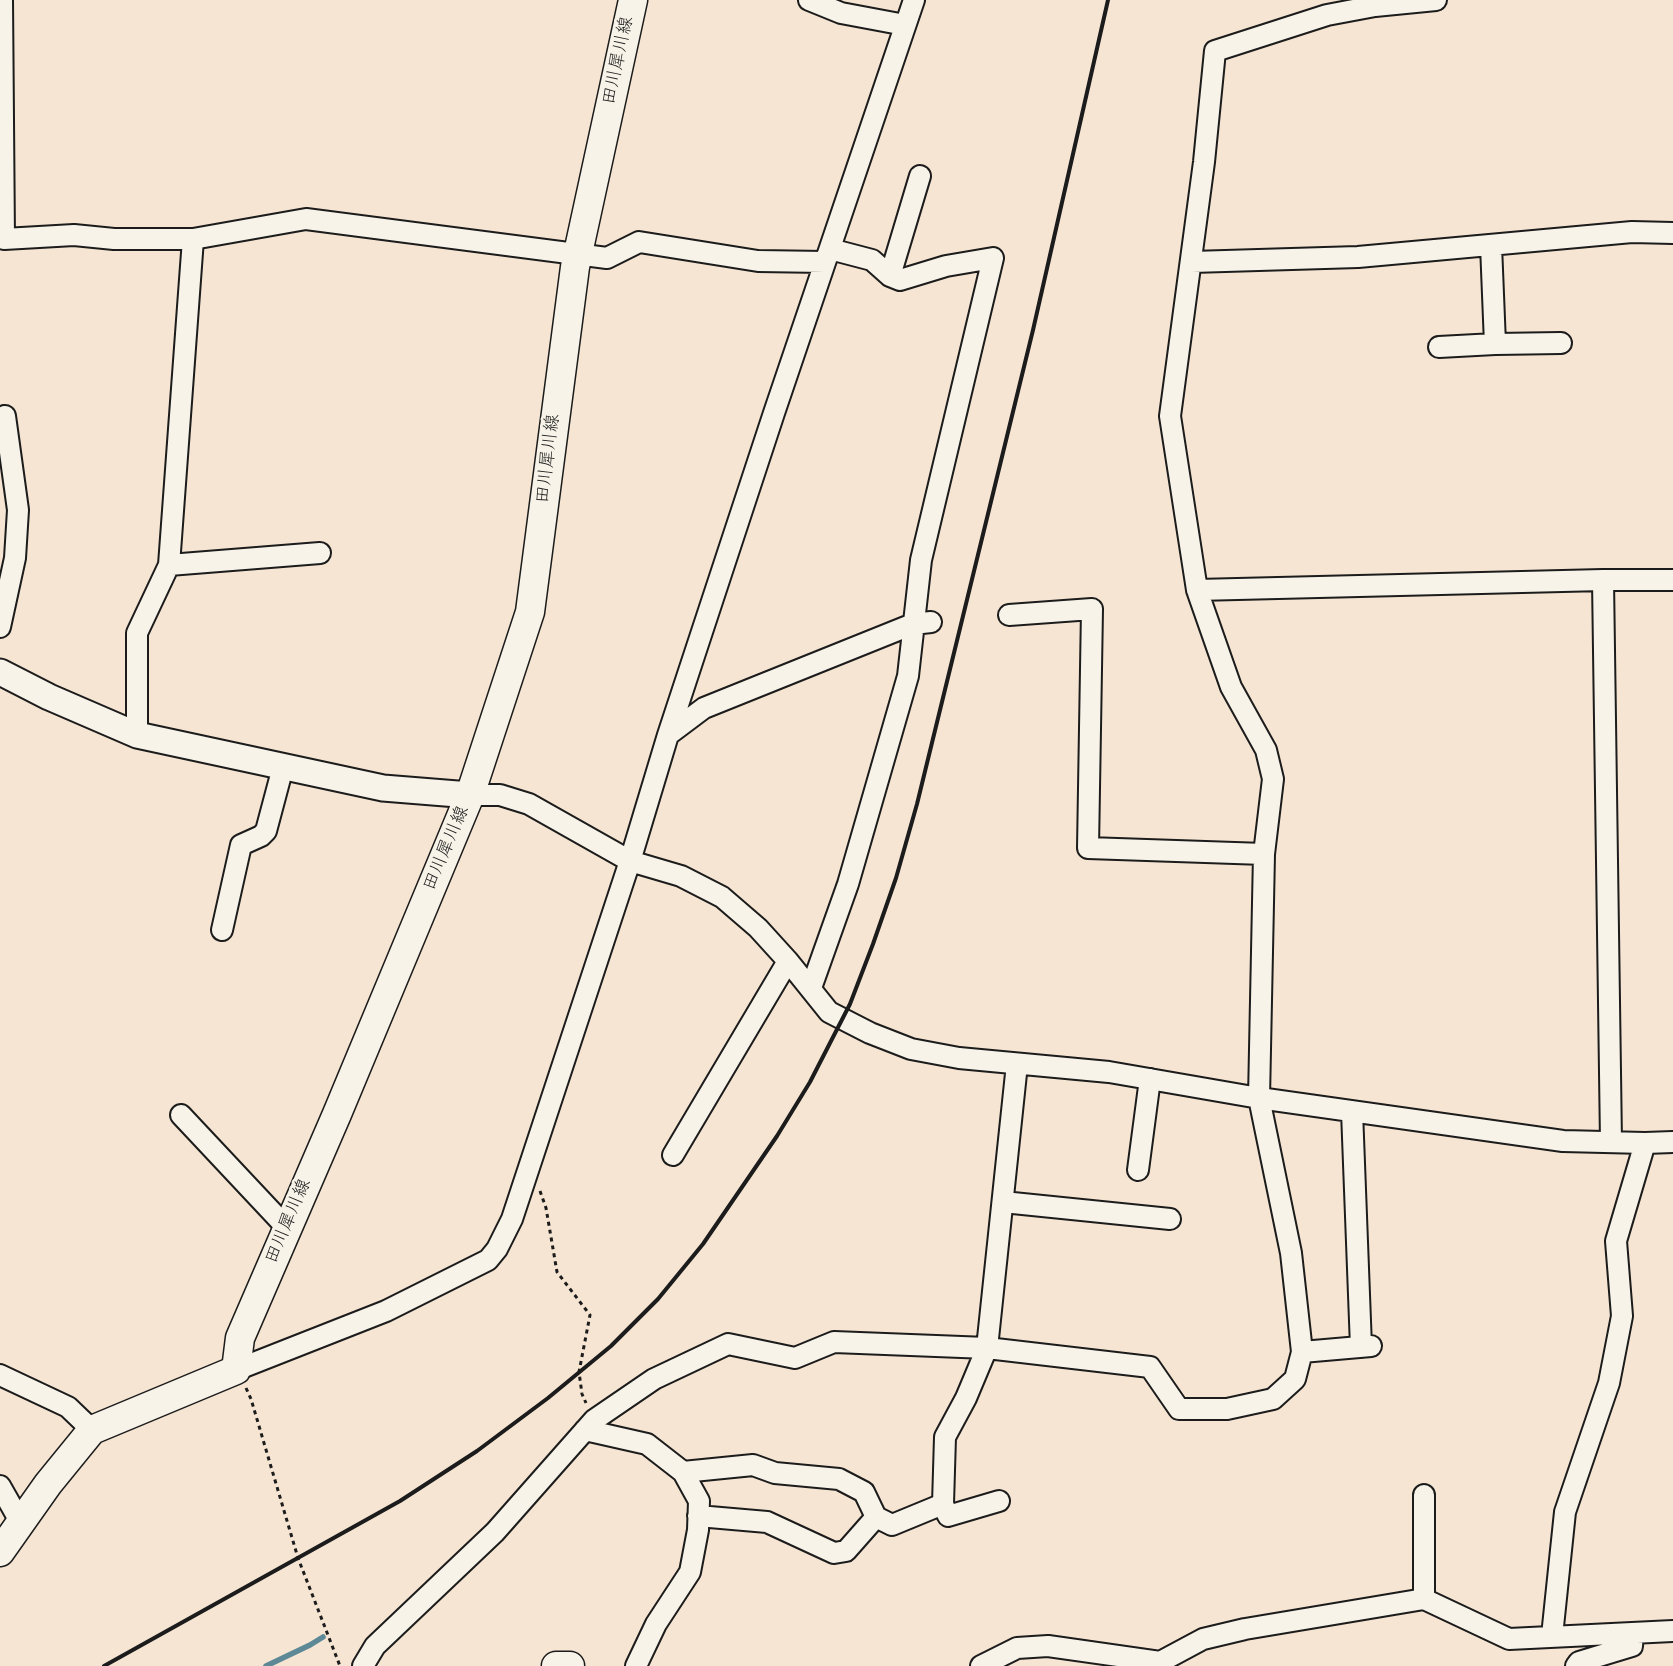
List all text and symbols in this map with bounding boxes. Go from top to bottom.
street label: 田川犀川線 [600,15,640,107]
street label: 田川犀川線 [534,413,566,505]
street label: 田川犀川線 [420,803,476,895]
street label: 田川犀川線 [262,1176,318,1268]

